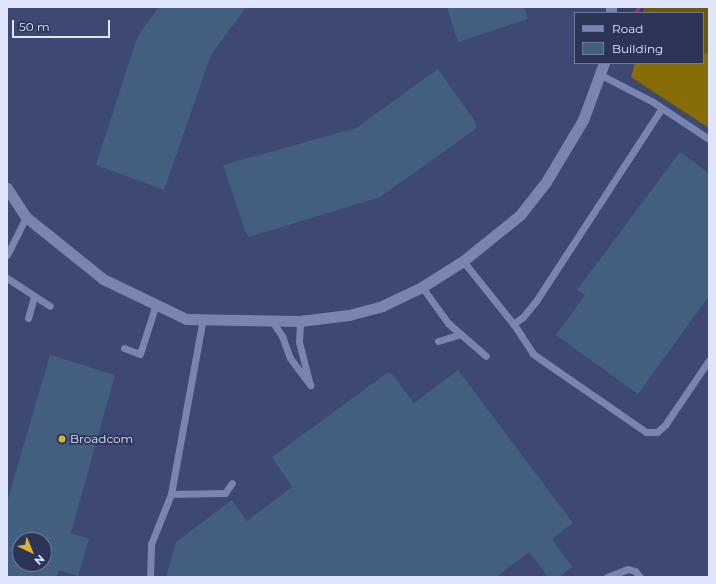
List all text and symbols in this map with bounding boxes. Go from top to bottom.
scale bar [14,12,112,38]
legend [574,12,704,64]
text: 50 m [19,19,50,34]
text: Road [612,21,643,36]
text: Building [612,41,663,56]
place label: Broadcom [70,432,133,446]
marker: Broadcom [57,434,67,444]
north arrow [12,532,52,572]
text: N [32,552,48,568]

